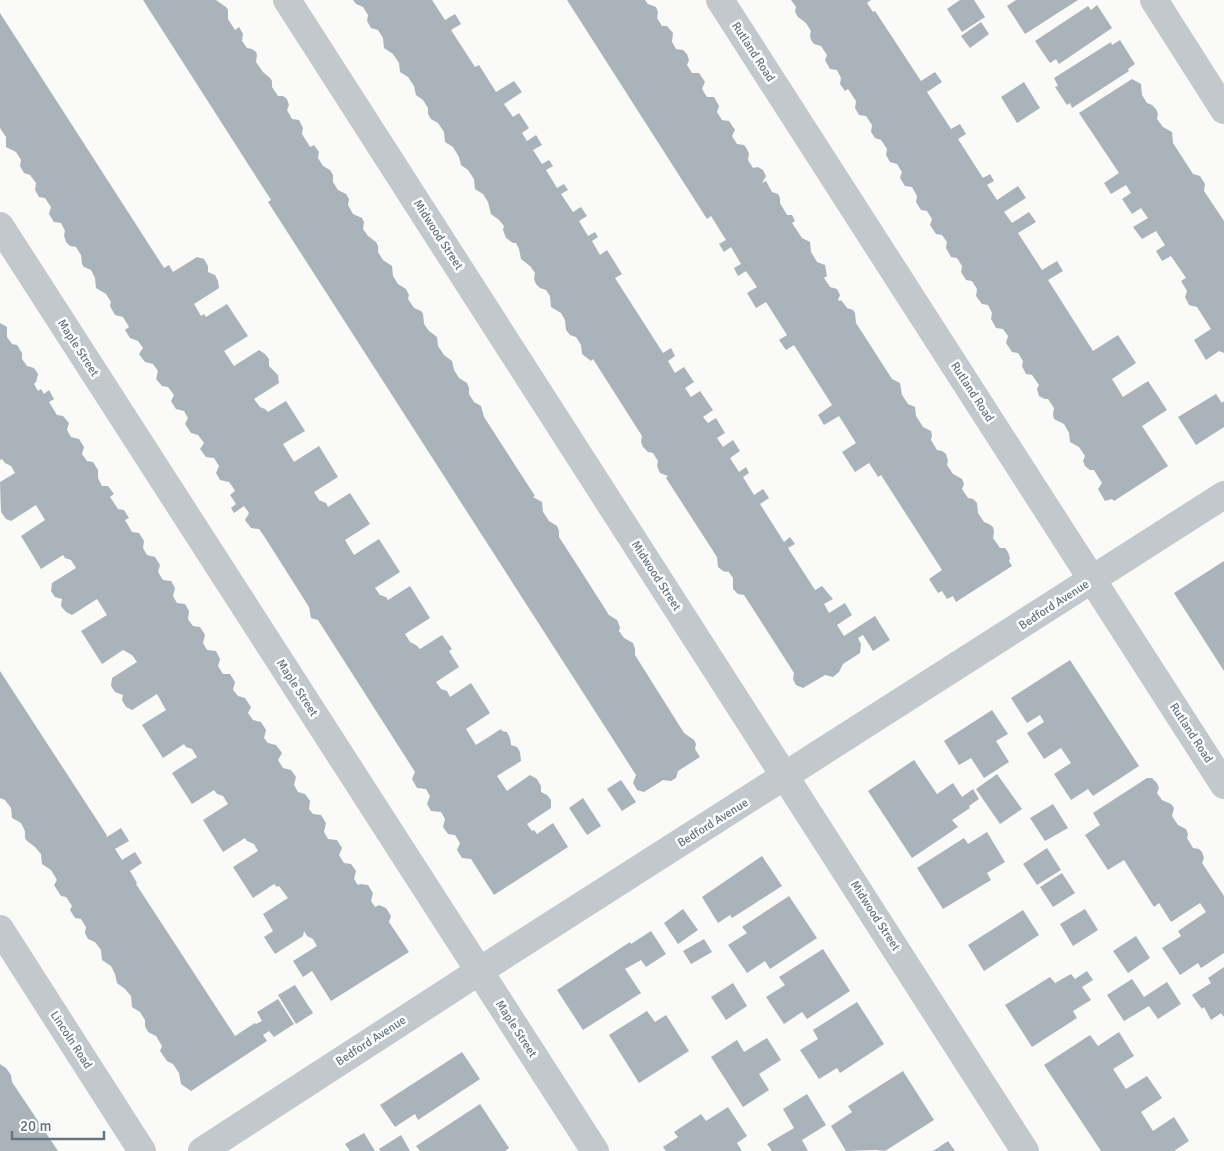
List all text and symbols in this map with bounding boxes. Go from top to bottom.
street label: Rutland Road [728,19,778,85]
street label: Midwood Street [410,197,466,273]
street label: Maple Street [54,316,102,380]
street label: Rutland Road [947,359,997,425]
street label: Midwood Street [628,538,684,614]
street label: Bedford Avenue [1016,577,1092,633]
street label: Maple Street [273,656,321,720]
street label: Rutland Road [1166,700,1216,766]
street label: Bedford Avenue [675,795,751,851]
street label: Midwood Street [847,878,903,954]
street label: Maple Street [492,997,540,1061]
street label: Lincoln Road [47,1008,95,1072]
street label: Bedford Avenue [333,1013,409,1069]
scale bar [12,1108,105,1140]
text: 20 m [20,1117,51,1135]

